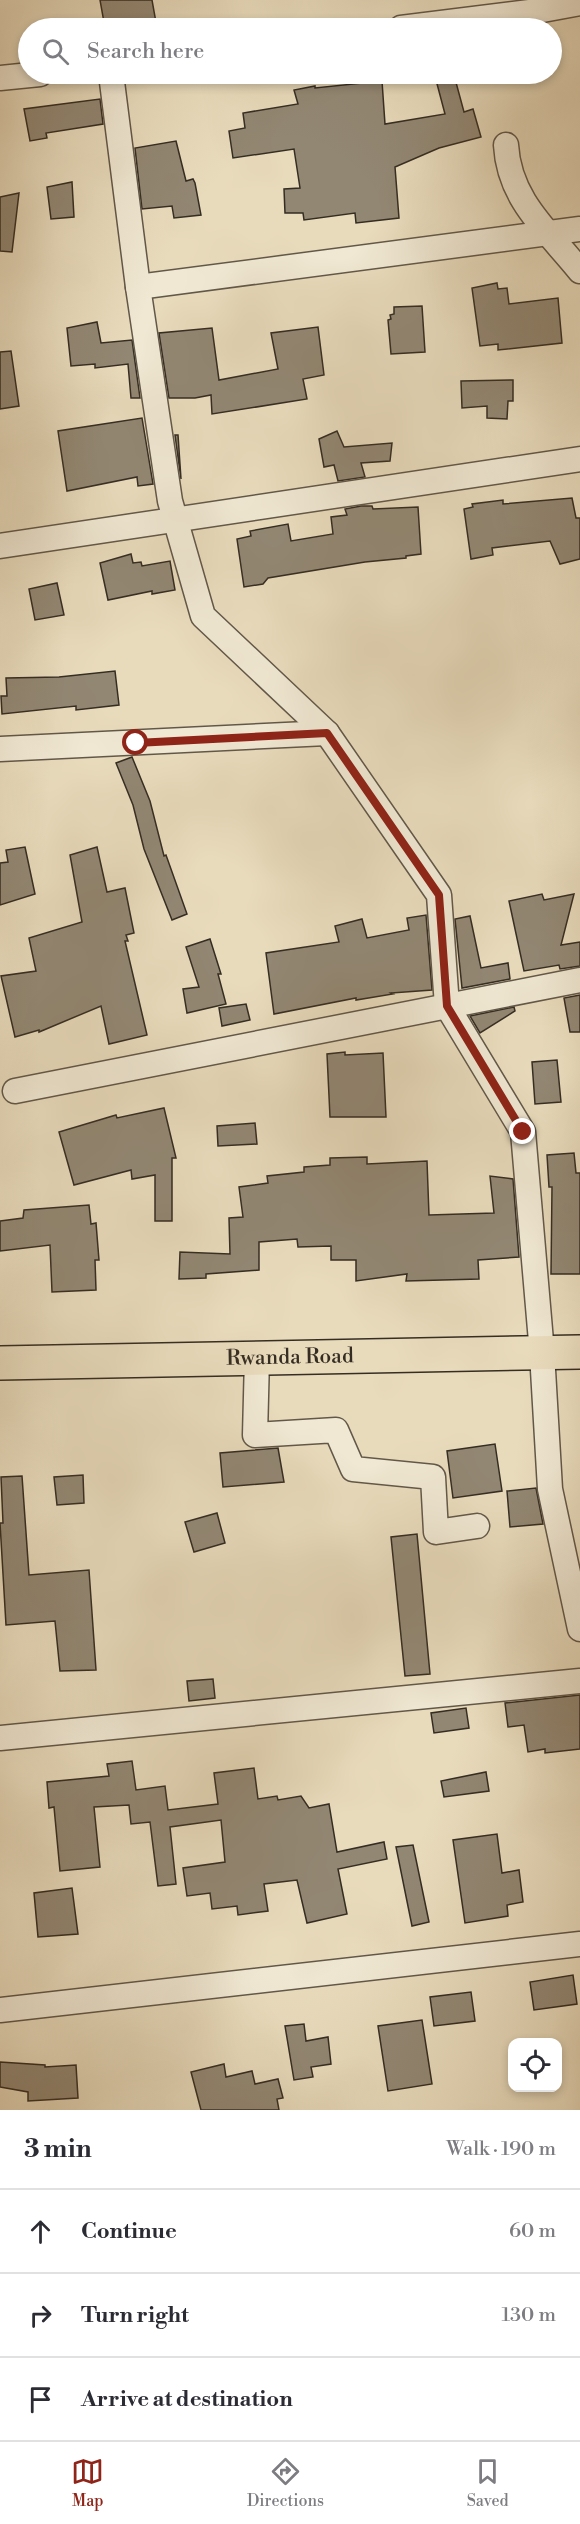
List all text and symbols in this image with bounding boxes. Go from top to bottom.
search box [18,18,562,84]
icon: search [39,35,72,68]
text: Search here [87,38,204,65]
route start [122,729,148,755]
route end [509,1118,535,1144]
street label: Rwanda Road [226,1343,354,1372]
map controls [508,2038,562,2092]
button: locate [508,2038,562,2092]
text: 3 min [24,2133,92,2165]
text: Walk · 190 m [446,2137,556,2162]
icon: ahead [24,2215,57,2248]
text: Continue [81,2218,177,2245]
text: 60 m [509,2219,556,2244]
icon: right [24,2299,57,2332]
text: Turn right [81,2302,189,2329]
text: 130 m [501,2303,556,2328]
icon: arrive [24,2383,57,2416]
text: Arrive at destination [81,2386,293,2413]
tab: Map [71,2455,104,2511]
tab: Directions [247,2455,324,2511]
tab: Saved [467,2455,509,2511]

